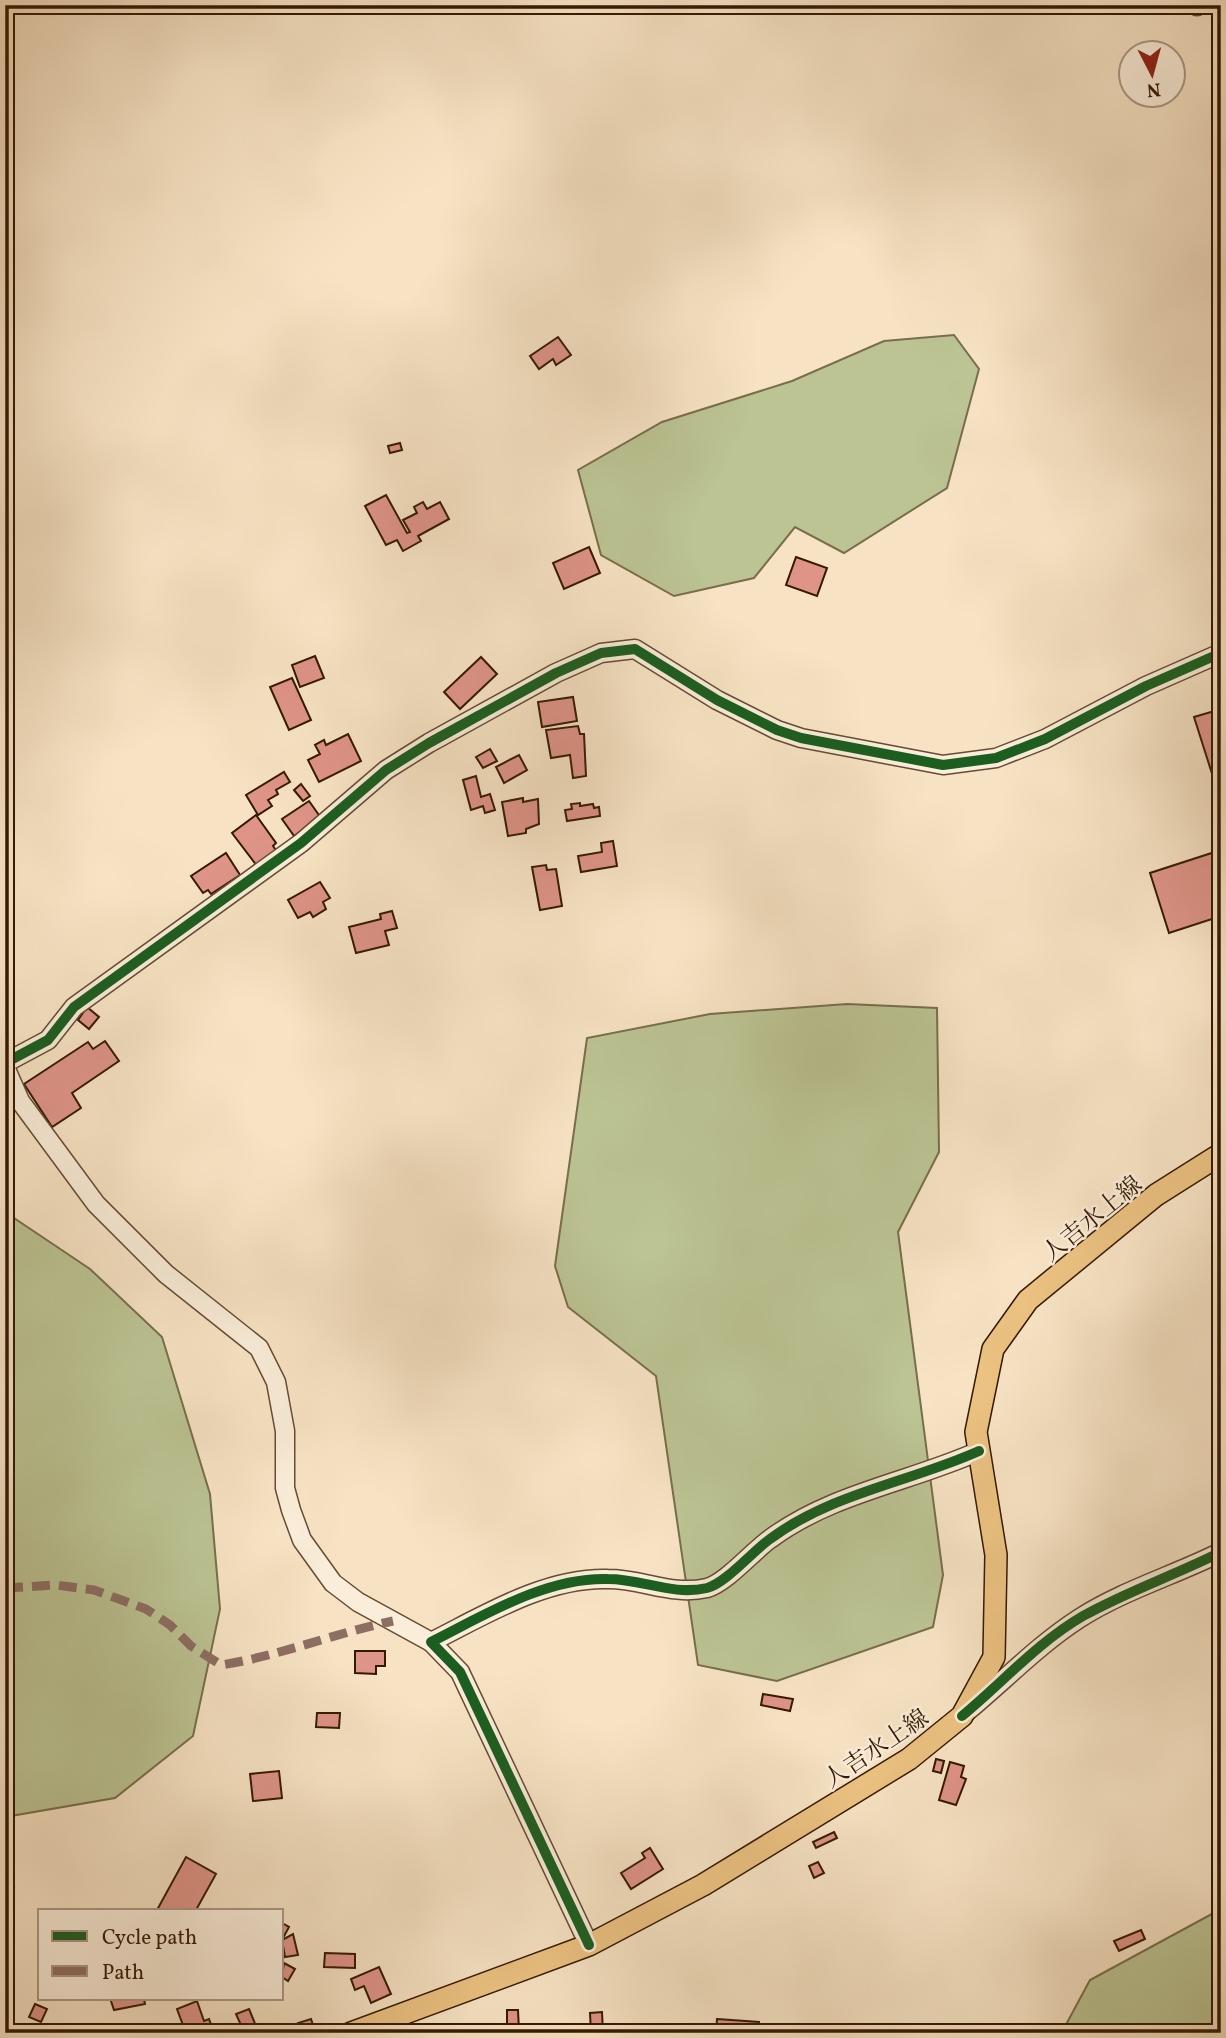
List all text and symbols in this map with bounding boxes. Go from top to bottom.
north arrow [1118,38,1188,108]
text: N [1145,75,1162,103]
street label: 人吉水上線 [1036,1169,1150,1271]
street label: 人吉水上線 [818,1702,936,1798]
legend [38,1909,284,2000]
text: Cycle path [102,1924,197,1953]
text: Path [102,1959,144,1988]

